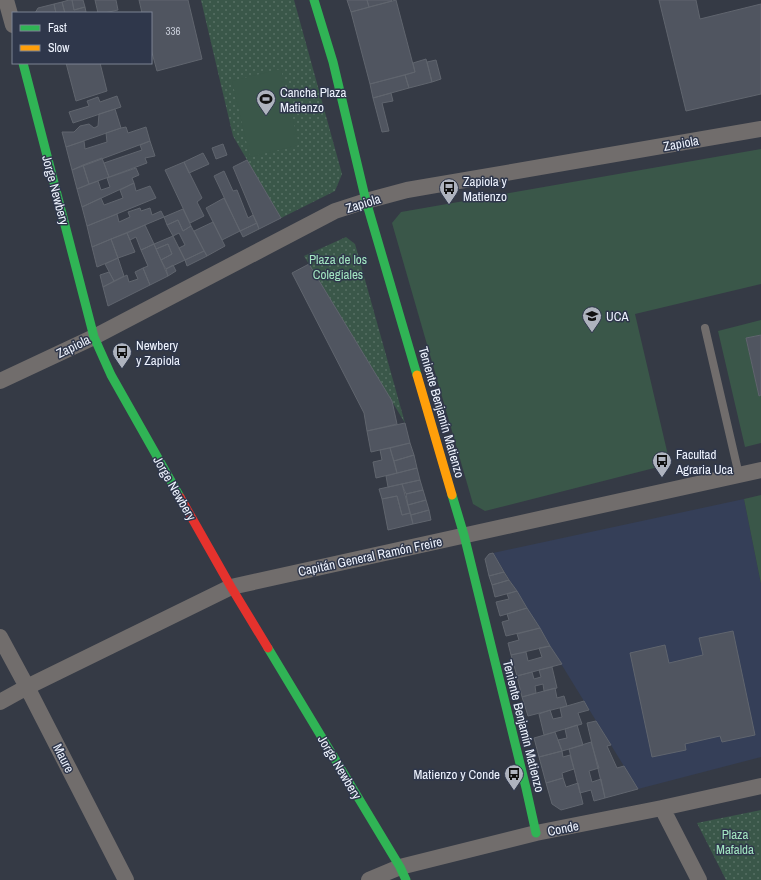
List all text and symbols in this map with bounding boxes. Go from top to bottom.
legend [12,12,152,64]
text: Fast [48,20,67,36]
house number: 336 [165,24,181,38]
text: Slow [48,40,70,56]
place label: Cancha Plaza Matienzo [280,84,346,116]
sports icon: Cancha Plaza Matienzo [255,88,277,116]
street label: Zapiola [662,132,700,155]
street label: Jorge Newbery [38,153,73,228]
place label: Zapiola y Matienzo [463,173,508,205]
bus stop icon: Zapiola y Matienzo [438,177,460,205]
street label: Zapiola [344,190,383,217]
park label: Plaza de los Colegiales [309,251,367,283]
school or university icon: UCA [581,305,603,333]
place label: UCA [606,308,629,325]
street label: Zapiola [54,331,93,362]
place label: Newbery y Zapiola [136,337,180,369]
bus stop icon: Newbery y Zapiola [111,341,133,369]
street label: Teniente Benjamín Matienzo [415,345,468,480]
place label: Facultad Agraria Uca [675,446,733,478]
bus stop icon: Facultad Agraria Uca [651,450,673,478]
street label: Jorge Newbery [149,453,200,524]
street label: Capitán General Ramón Freire [296,533,444,580]
street label: Teniente Benjamín Matienzo [499,658,548,794]
street label: Jorge Newbery [314,732,366,803]
street label: Maure [49,741,78,776]
bus stop icon: Matienzo y Conde [503,763,525,791]
place label: Matienzo y Conde [413,766,500,783]
street label: Conde [546,817,580,840]
park label: Plaza Mafalda [716,826,754,858]

